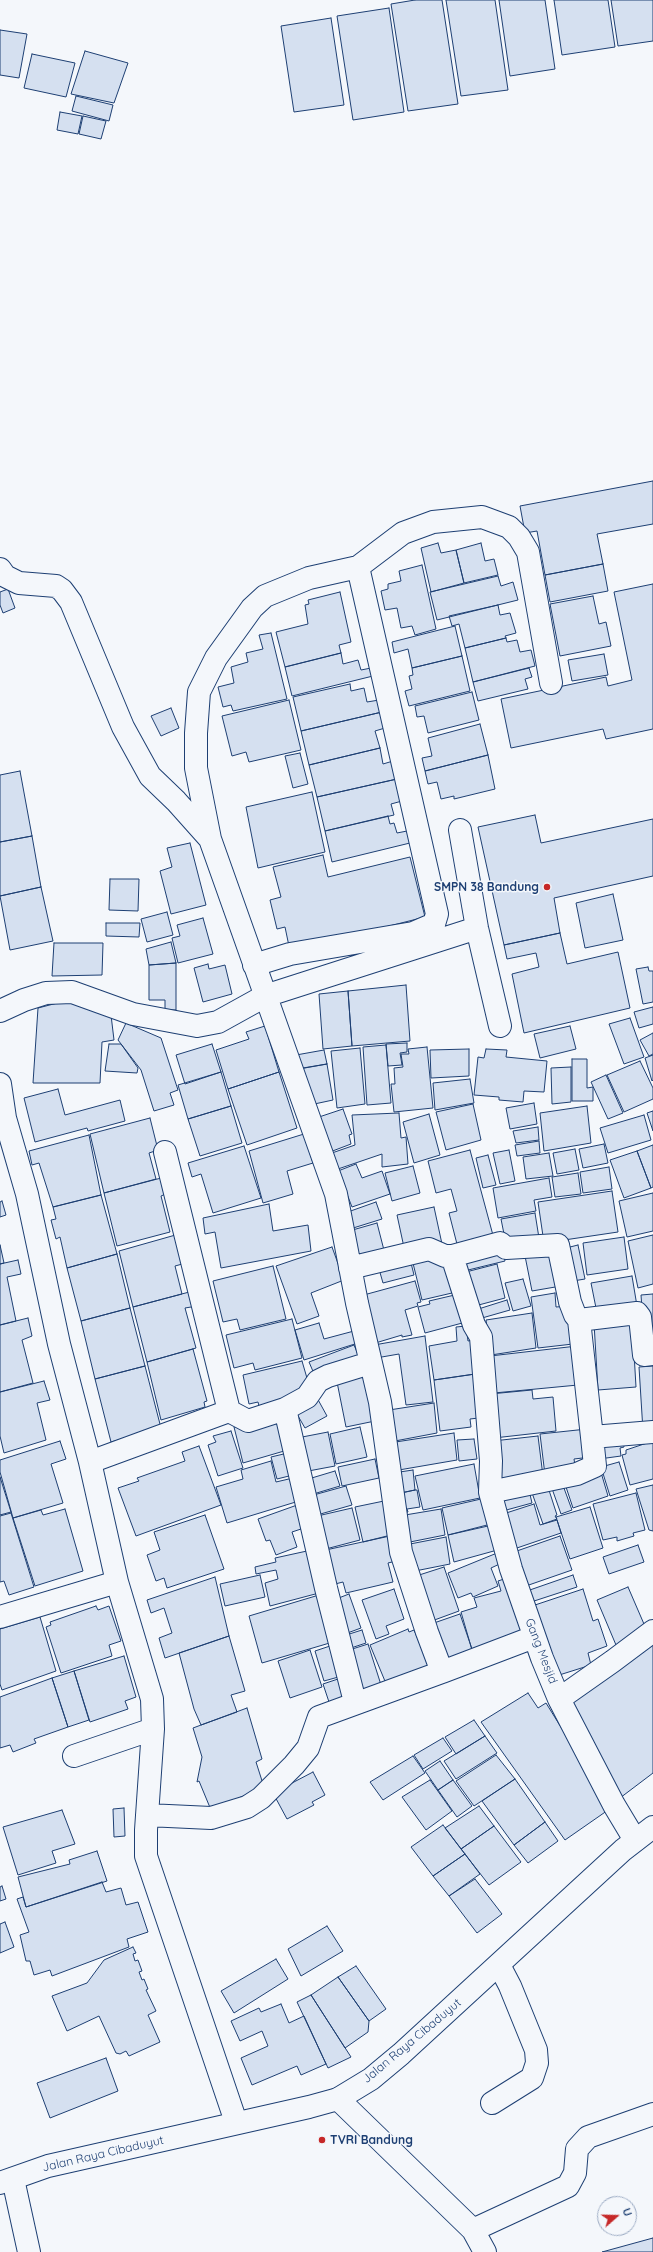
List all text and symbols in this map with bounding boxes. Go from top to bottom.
place label: SMPN 38 Bandung [434,880,539,894]
marker: SMPN 38 Bandung [542,882,552,892]
street label: Gang Mesjid [522,1616,560,1686]
street label: Jalan Raya Cibaduyut [360,1996,464,2086]
street label: Jalan Raya Cibaduyut [41,2133,165,2175]
place label: TVRI Bandung [330,2133,413,2147]
marker: TVRI Bandung [317,2135,327,2145]
north arrow [597,2196,637,2236]
text: U [619,2206,635,2218]

